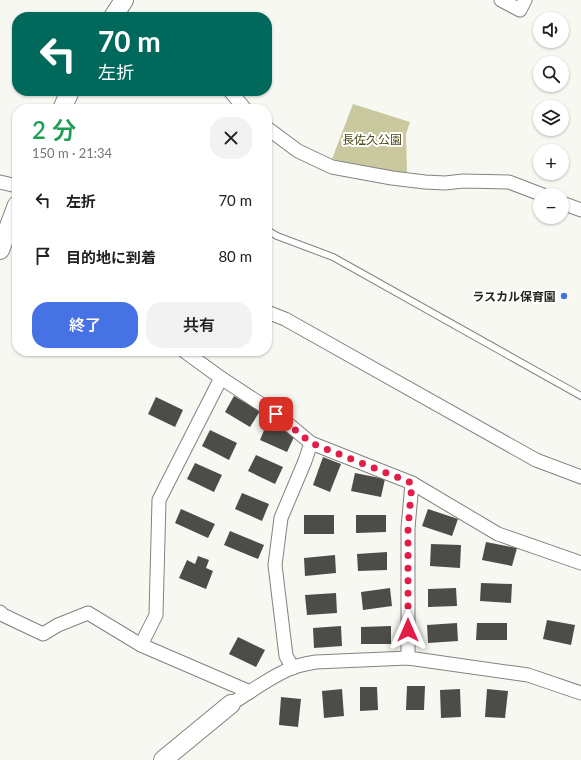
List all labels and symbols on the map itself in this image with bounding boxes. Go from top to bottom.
park label: 長佐久公園 [342,132,402,147]
place label: ラスカル保育園 [472,289,556,304]
marker: ラスカル保育園 [559,291,569,301]
pin [259,397,293,431]
position arrow [387,609,429,651]

